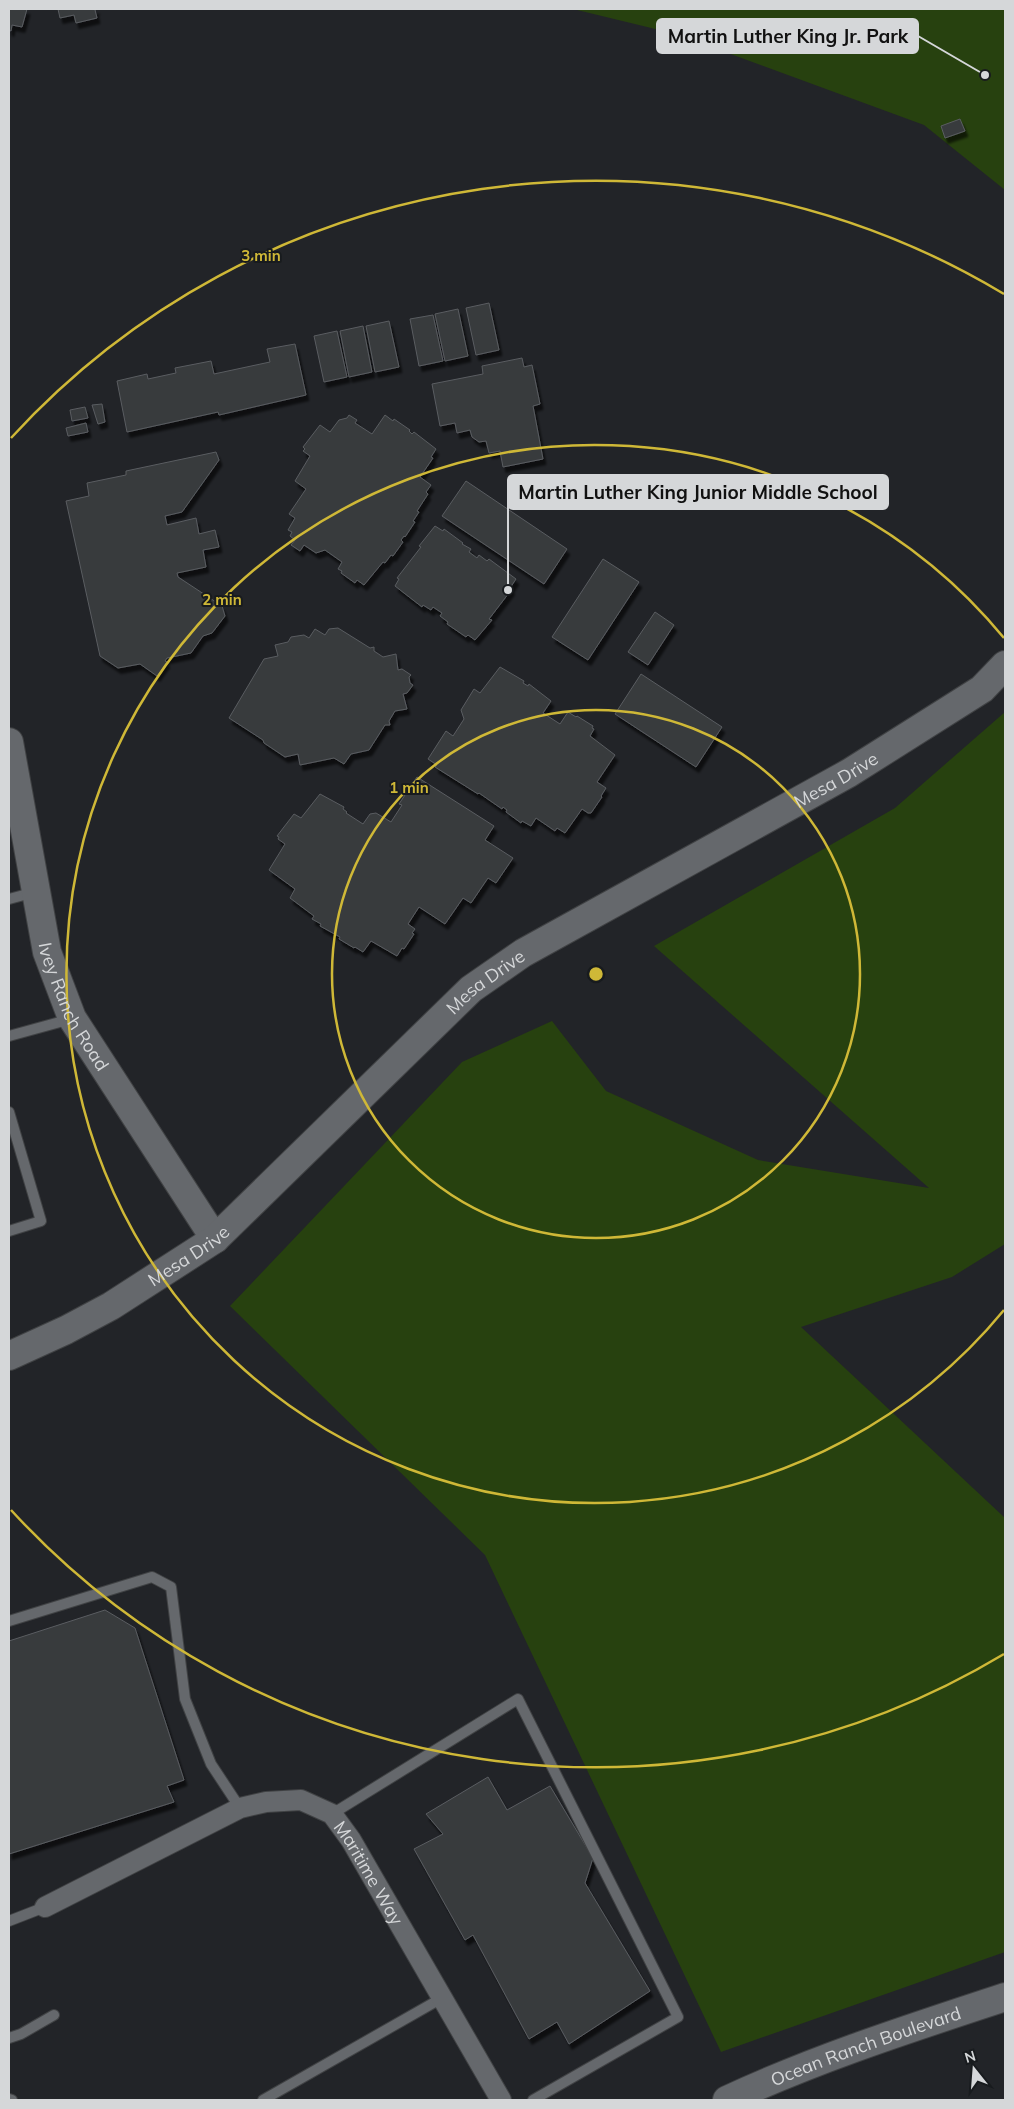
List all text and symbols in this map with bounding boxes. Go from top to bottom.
callout: Martin Luther King Jr. Park [657,19,918,53]
text: Martin Luther King Jr. Park [668,24,909,48]
text: 3 min [241,246,281,265]
callout: Martin Luther King Junior Middle School [508,475,888,509]
text: Martin Luther King Junior Middle School [518,480,878,504]
text: 2 min [202,590,242,609]
street label: Mesa Drive [790,746,882,813]
text: 1 min [389,778,429,797]
street label: Ivey Ranch Road [34,941,114,1075]
street label: Mesa Drive [441,944,529,1019]
centre of rings [587,965,605,983]
street label: Mesa Drive [143,1220,234,1291]
street label: Maritime Way [329,1816,409,1929]
street label: Ocean Ranch Boulevard [767,2001,964,2091]
north arrow [949,2044,999,2094]
text: N [963,2046,978,2067]

